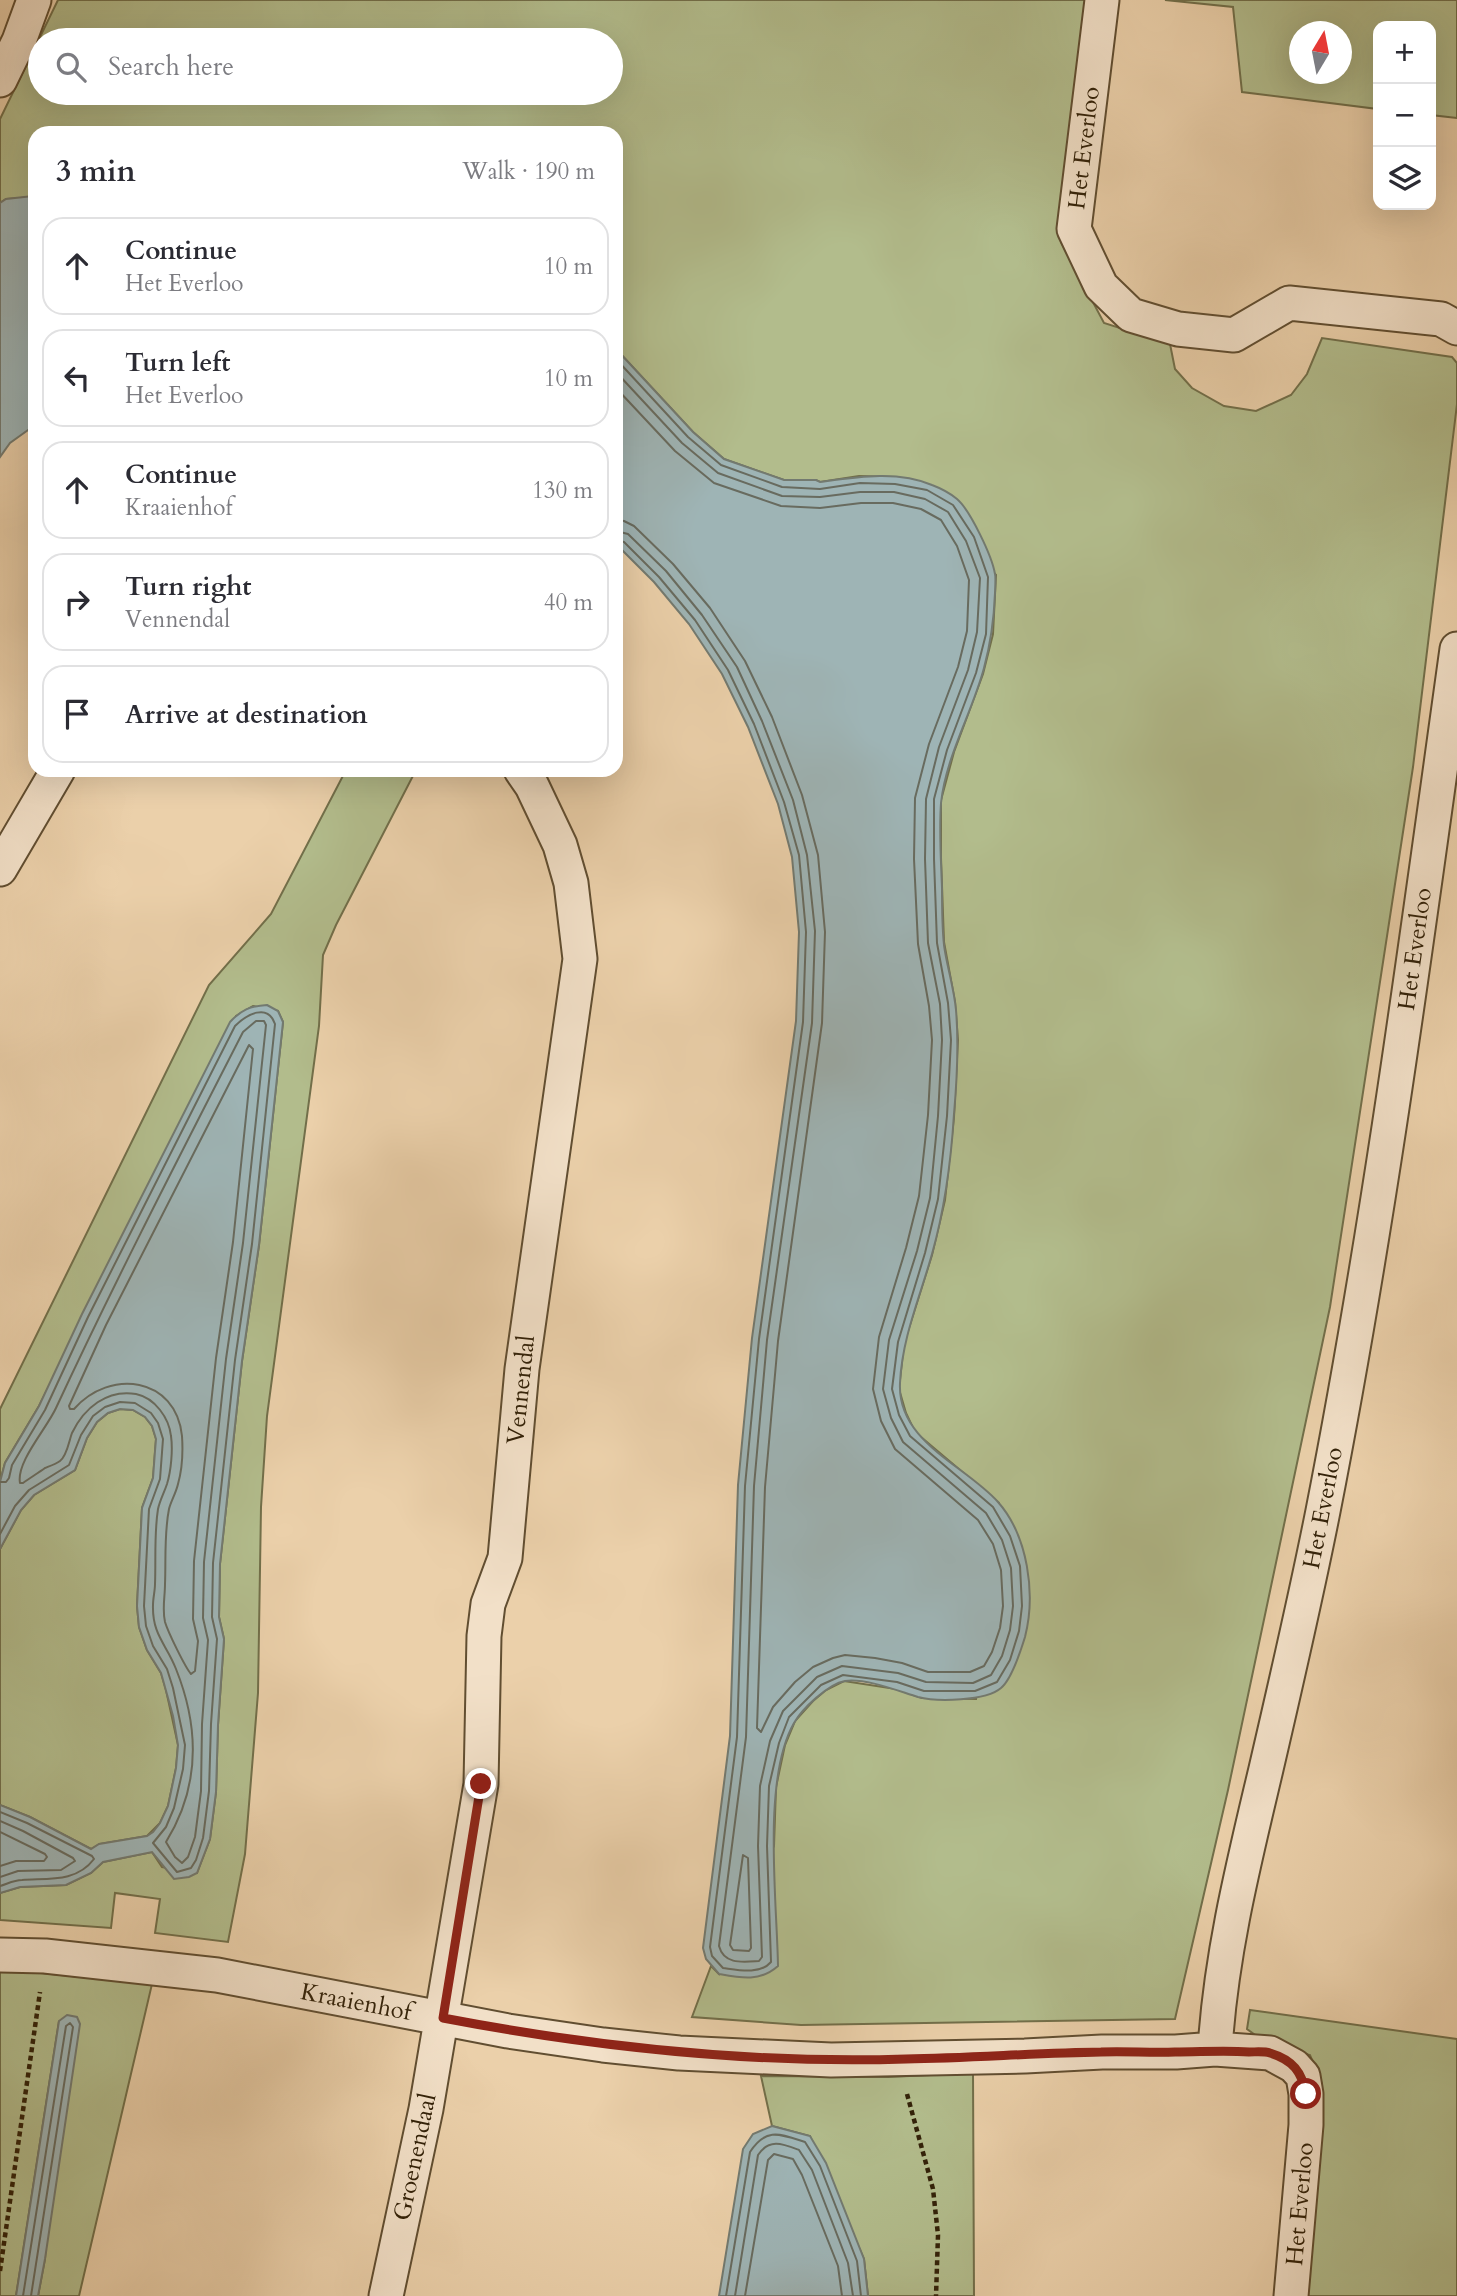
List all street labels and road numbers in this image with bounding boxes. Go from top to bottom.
street label: Het Everloo [1060,85,1108,211]
street label: Het Everloo [1390,885,1440,1013]
street label: Vennendal [499,1334,543,1446]
street label: Het Everloo [1295,1444,1351,1572]
street label: Kraaienhof [298,1975,418,2030]
street label: Groenendaal [385,2090,445,2224]
street label: Het Everloo [1278,2141,1322,2267]

